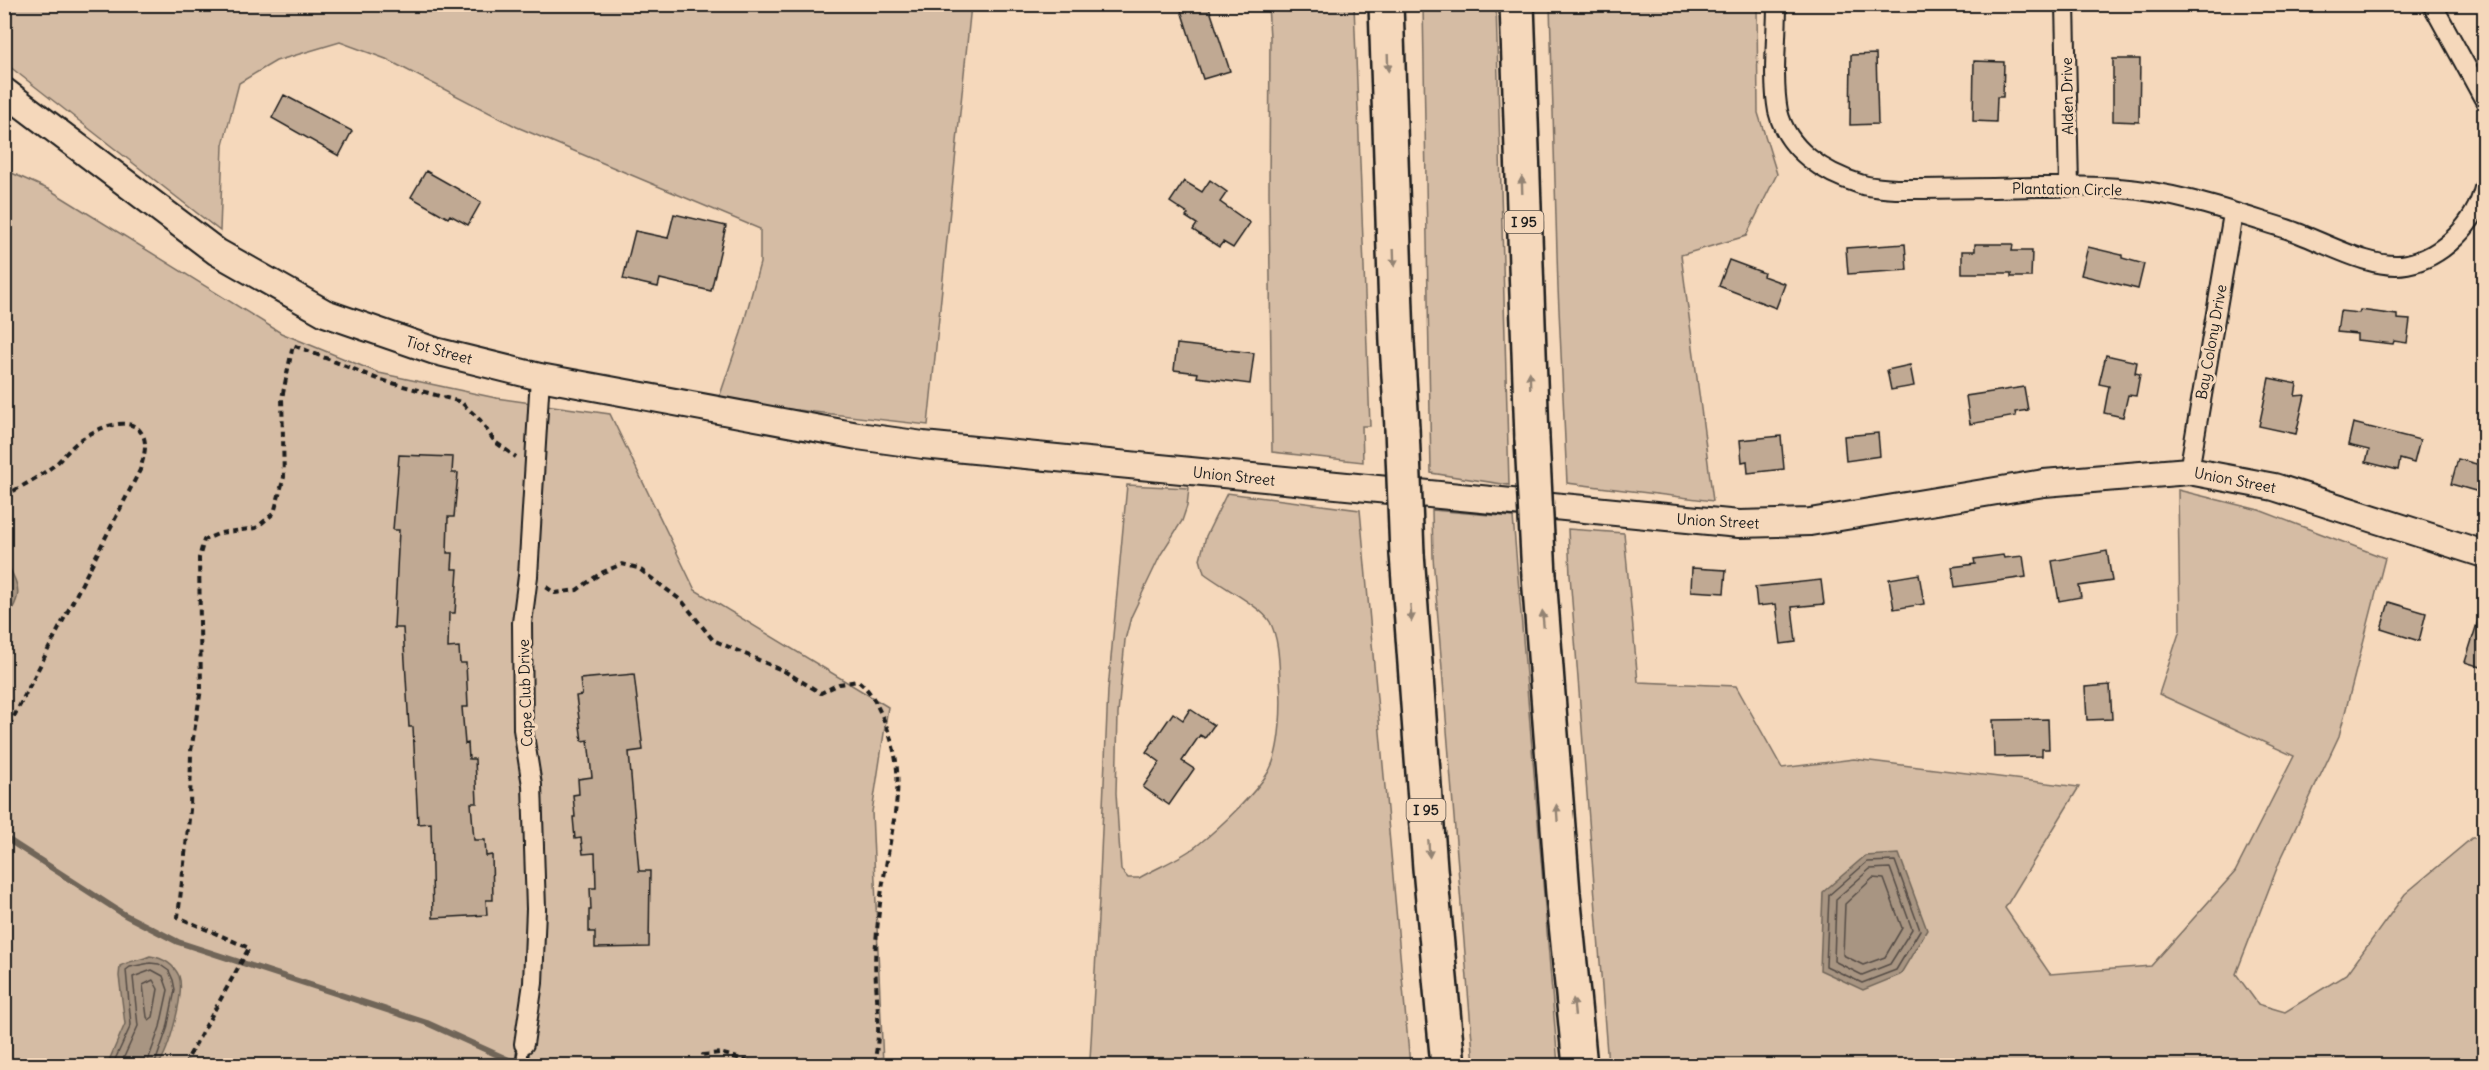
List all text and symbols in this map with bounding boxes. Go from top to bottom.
one-way arrow [1383,53,1392,72]
street label: Alden Drive [2057,57,2077,135]
one-way arrow [1518,176,1527,195]
street label: Plantation Circle [2012,179,2122,199]
road number: I 95 [1504,211,1544,233]
one-way arrow [1389,248,1399,267]
street label: Bay Colony Drive [2192,283,2230,401]
street label: Tiot Street [404,331,474,369]
one-way arrow [1525,371,1534,390]
street label: Union Street [1192,462,1276,490]
street label: Union Street [2193,463,2277,497]
street label: Union Street [1676,509,1760,533]
one-way arrow [1406,603,1416,622]
one-way arrow [1538,609,1548,628]
street label: Cape Club Drive [514,639,536,747]
road number: I 95 [1406,799,1446,821]
one-way arrow [1552,803,1562,822]
one-way arrow [1424,840,1434,859]
one-way arrow [1569,998,1579,1017]

